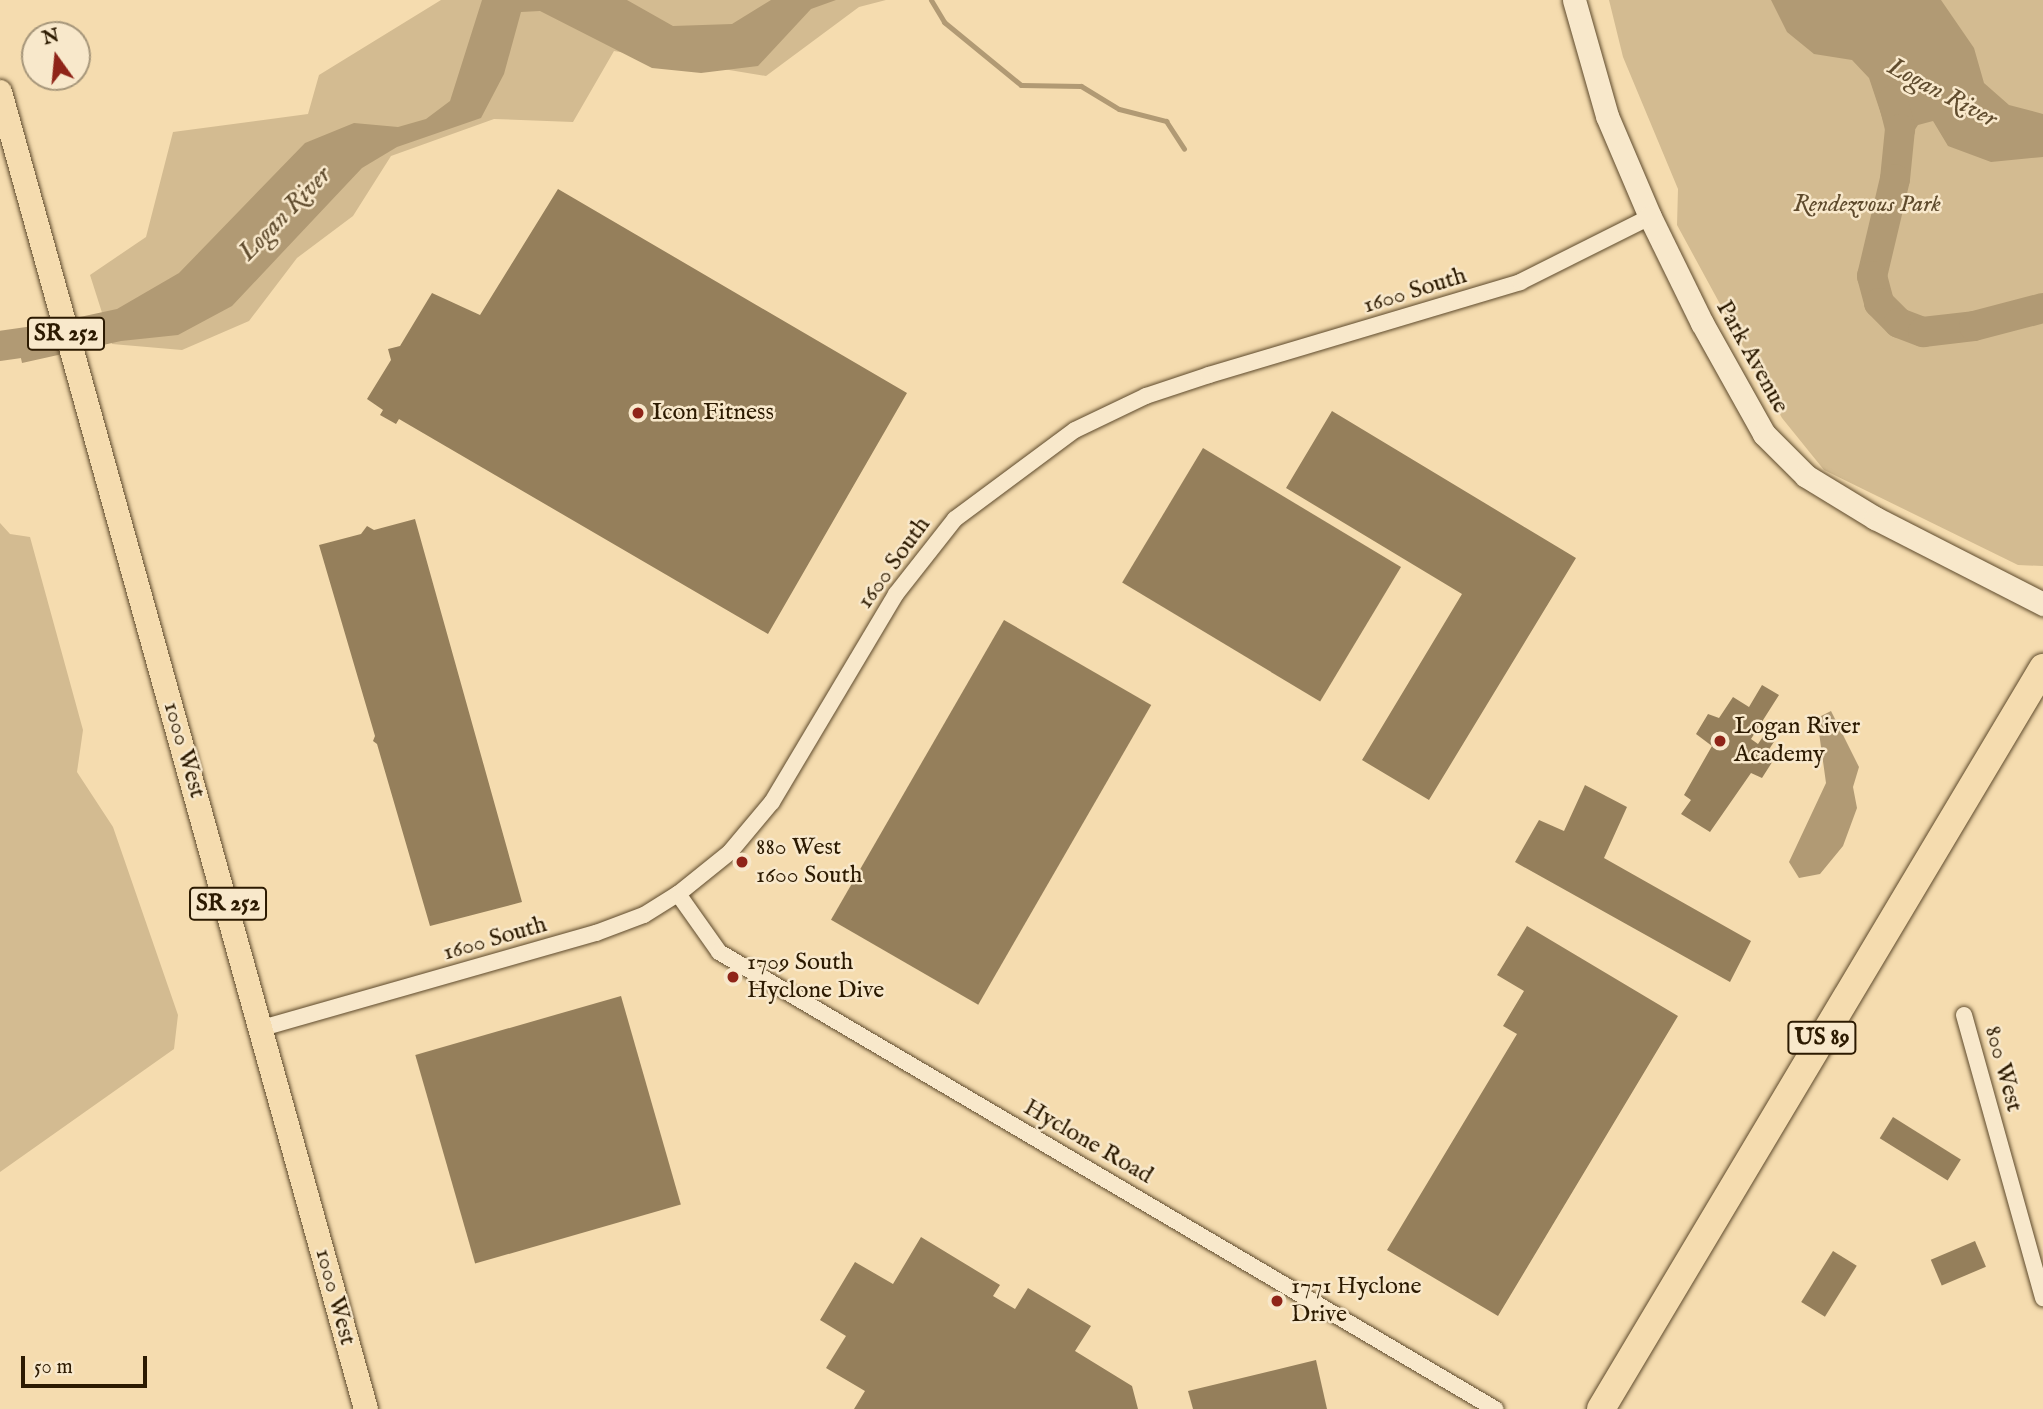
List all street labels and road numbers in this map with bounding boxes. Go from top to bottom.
street label: 1600 South [1360,262,1470,320]
street label: Park Avenue [1709,296,1795,418]
road number: SR 252 [26,314,106,354]
street label: 1600 South [851,511,937,615]
street label: 1000 West [157,699,211,801]
road number: SR 252 [188,884,268,923]
street label: 1600 South [440,910,550,968]
road number: US 89 [1787,1018,1857,1058]
street label: 800 West [1978,1023,2028,1115]
street label: Hyclone Road [1018,1093,1158,1191]
street label: 1000 West [308,1246,362,1348]

